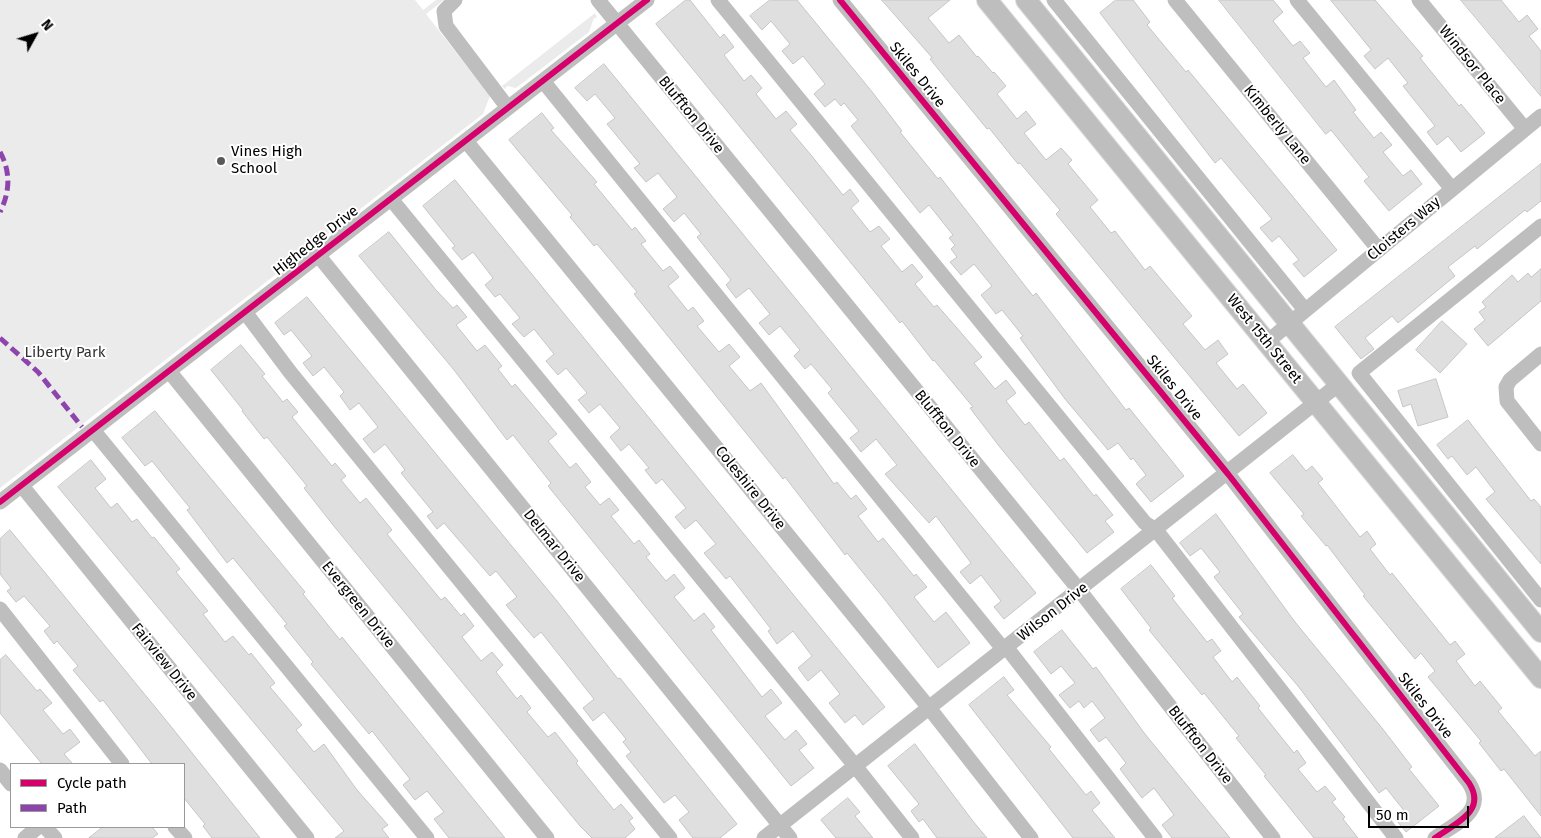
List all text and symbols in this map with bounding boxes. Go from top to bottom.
north arrow [10,10,60,60]
text: N [38,16,57,34]
street label: Windsor Place [1435,22,1509,108]
street label: Skiles Drive [885,39,949,111]
street label: Bluffton Drive [654,73,728,157]
street label: Kimberly Lane [1240,82,1314,168]
place label: Vines High School [231,143,303,178]
marker: Vines High School [215,155,227,167]
street label: Cloisters Way [1364,193,1444,265]
street label: Highedge Drive [270,202,362,280]
street label: West 15th Street [1223,291,1305,387]
park label: Liberty Park [25,344,105,362]
street label: Skiles Drive [1142,352,1206,424]
street label: Bluffton Drive [910,387,984,471]
street label: Coleshire Drive [711,443,789,533]
street label: Delmar Drive [519,506,589,586]
street label: Evergreen Drive [318,558,398,652]
street label: Wilson Drive [1014,579,1092,645]
street label: Fairview Drive [127,620,201,704]
street label: Skiles Drive [1394,669,1456,743]
street label: Bluffton Drive [1164,702,1236,788]
legend [10,763,185,828]
text: Cycle path [57,774,127,792]
scale bar [1371,796,1472,828]
text: Path [57,799,87,817]
text: 50 m [1376,806,1409,824]

